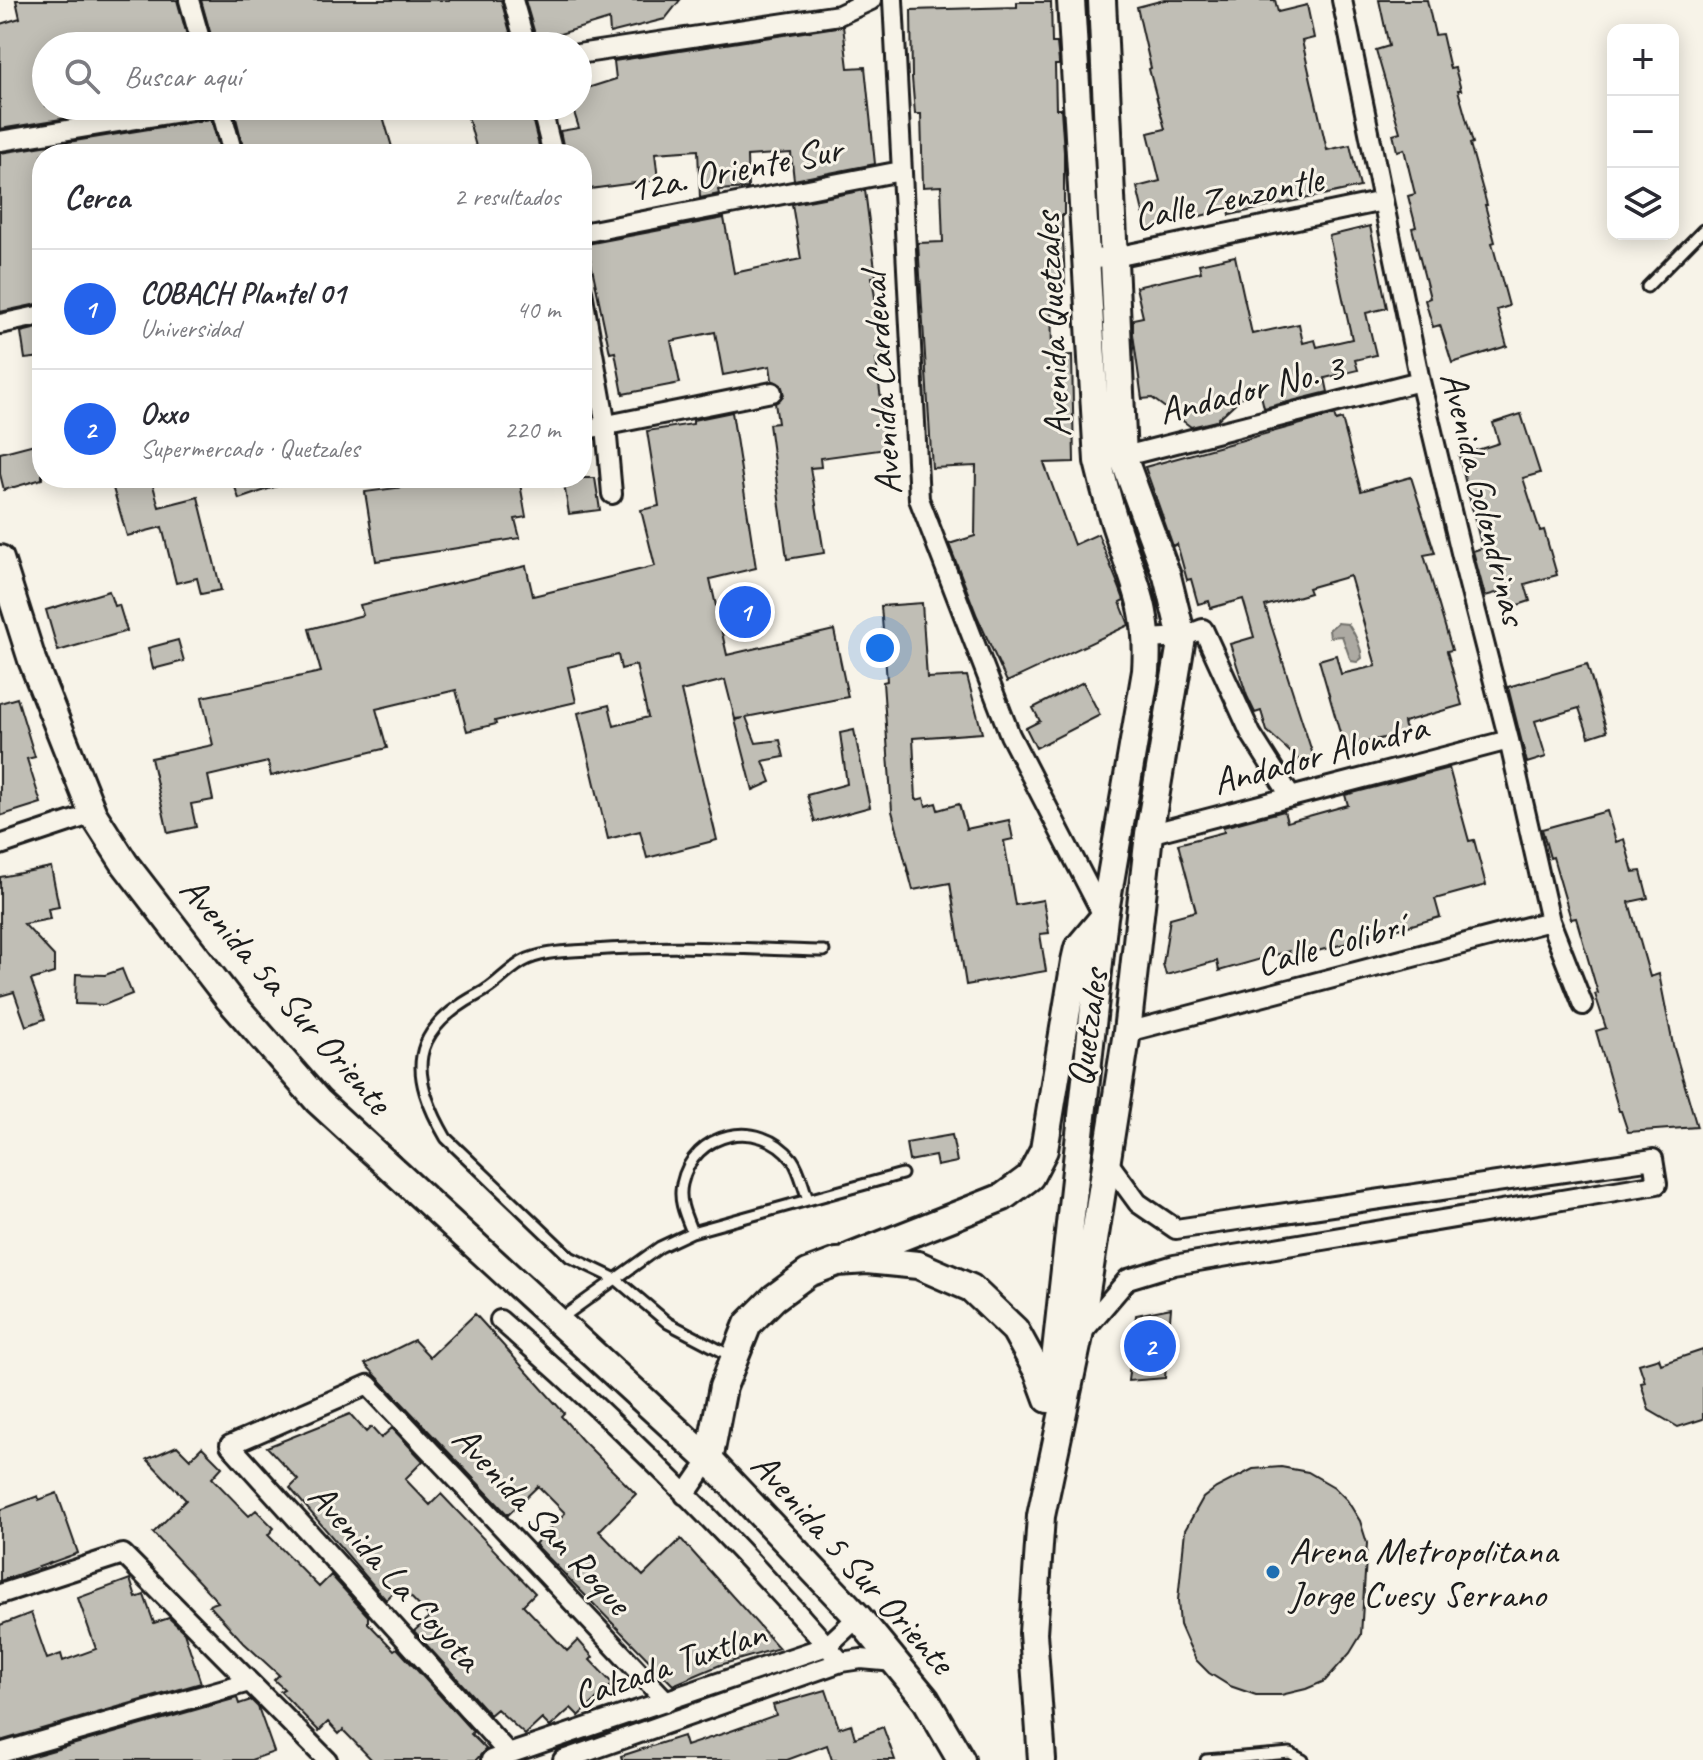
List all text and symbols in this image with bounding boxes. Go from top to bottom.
map controls [1607,24,1679,240]
button: + [1607,24,1679,96]
search box [32,32,592,120]
icon: search [60,54,104,98]
text: Buscar aquí [124,57,242,95]
button: − [1607,96,1679,168]
street label: 12a. Oriente Sur [624,124,850,213]
street label: Calle Zenzontle [1129,154,1329,241]
button: layers [1607,168,1679,240]
text: Cerca [64,175,130,218]
text: 2 resultados [454,180,560,213]
street label: Avenida Quetzales [1022,207,1081,439]
street label: Avenida Cardenal [849,265,912,497]
text: COBACH Plantel 01 [140,274,346,312]
text: 1 [84,293,96,326]
text: 40 m [516,293,560,326]
text: Universidad [140,312,241,345]
street label: Andador No. 3 [1154,343,1351,435]
street label: Avenida Golondrinas [1430,367,1539,632]
text: Oxxo [140,394,188,432]
text: 2 [84,413,96,446]
text: 220 m [504,413,560,446]
text: Supermercado · Quetzales [140,432,359,465]
pin: 1 [719,582,771,642]
your location [860,628,900,668]
street label: Andador Alondra [1208,702,1435,805]
street label: Avenida 5a Sur Oriente [170,866,404,1126]
street label: Calle Colibrí [1251,900,1417,986]
street label: Quetzales [1056,963,1119,1089]
pin: 2 [1124,1316,1176,1376]
street label: Avenida San Roque [442,1416,643,1626]
street label: Avenida 5 Sur Oriente [741,1442,967,1686]
street label: Avenida La Coyota [298,1473,493,1683]
place label: Arena Metropolitana Jorge Cuesy Serrano [1287,1527,1560,1618]
marker: Arena Metropolitana Jorge Cuesy Serrano [1264,1563,1282,1581]
street label: Calzada Tuxtlan [566,1608,773,1719]

